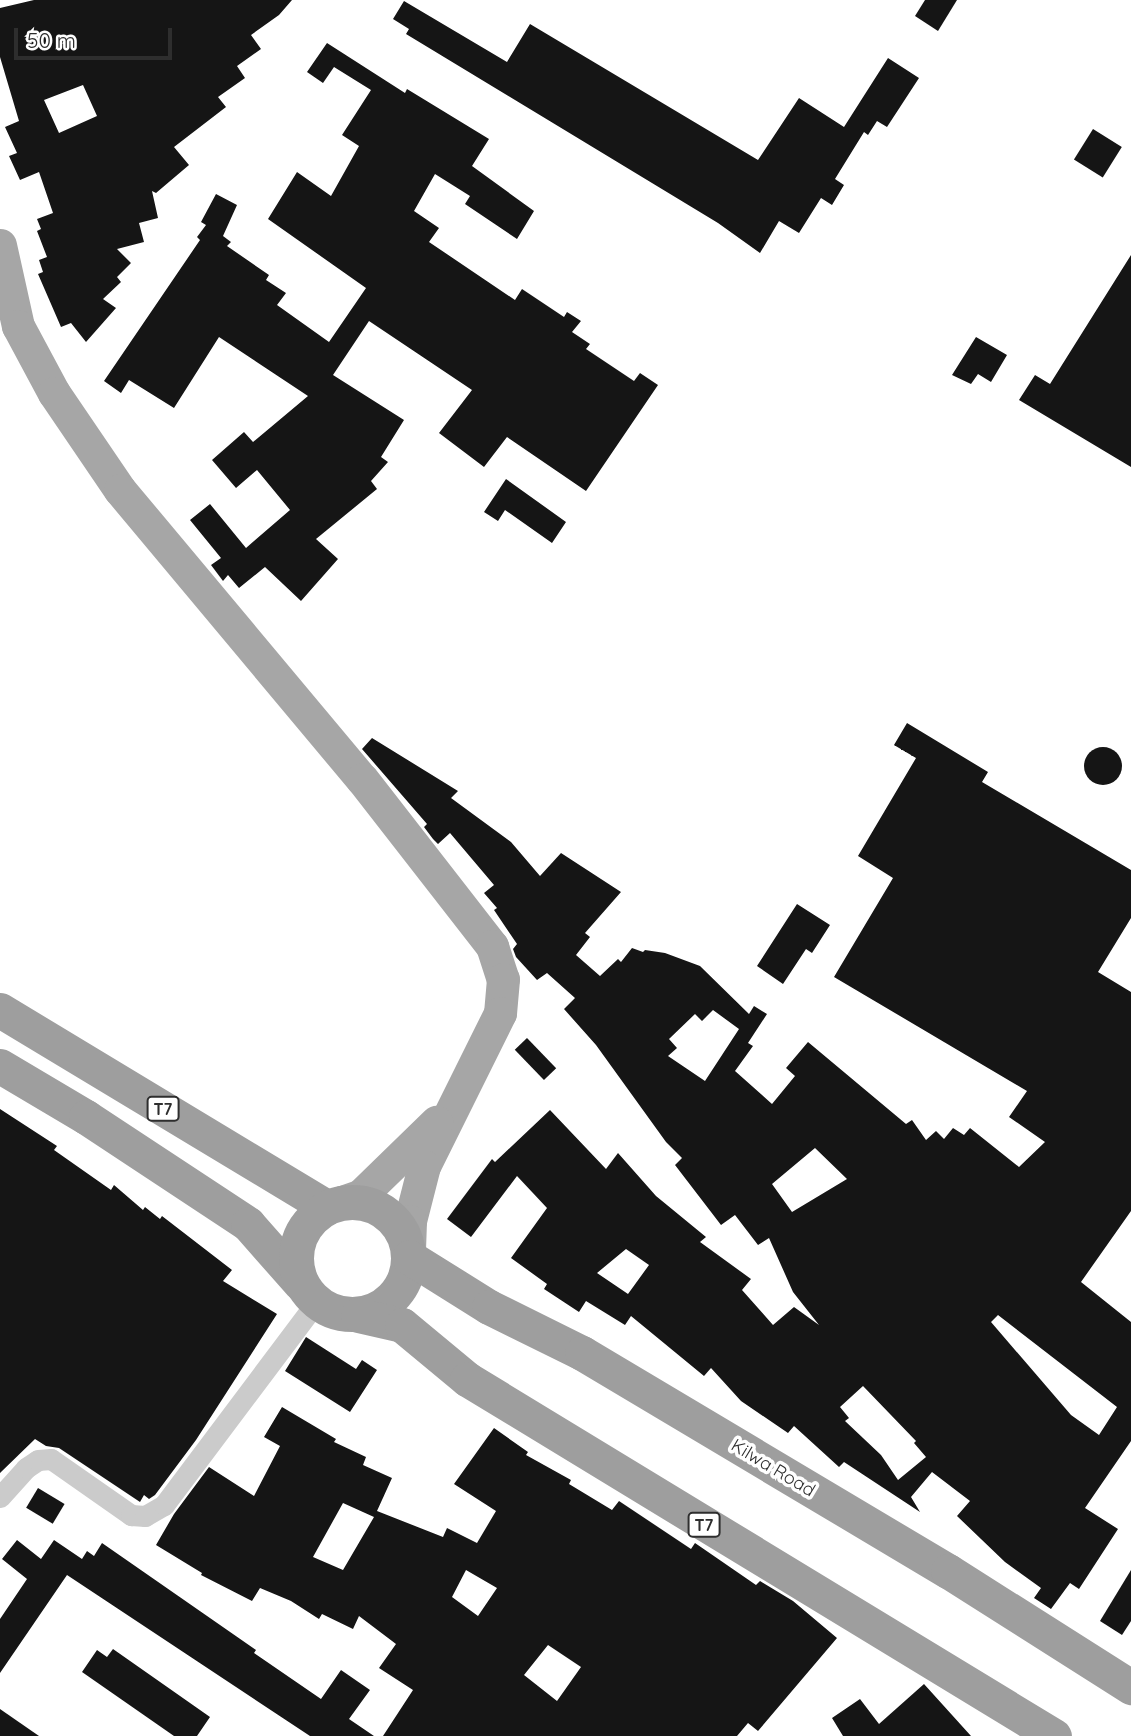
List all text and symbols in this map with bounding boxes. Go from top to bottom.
scale bar [18,14,175,58]
text: 50 m [27,27,76,53]
road number: T7 [146,1096,180,1121]
street label: Kilwa Road [727,1435,819,1501]
road number: T7 [686,1512,722,1538]

